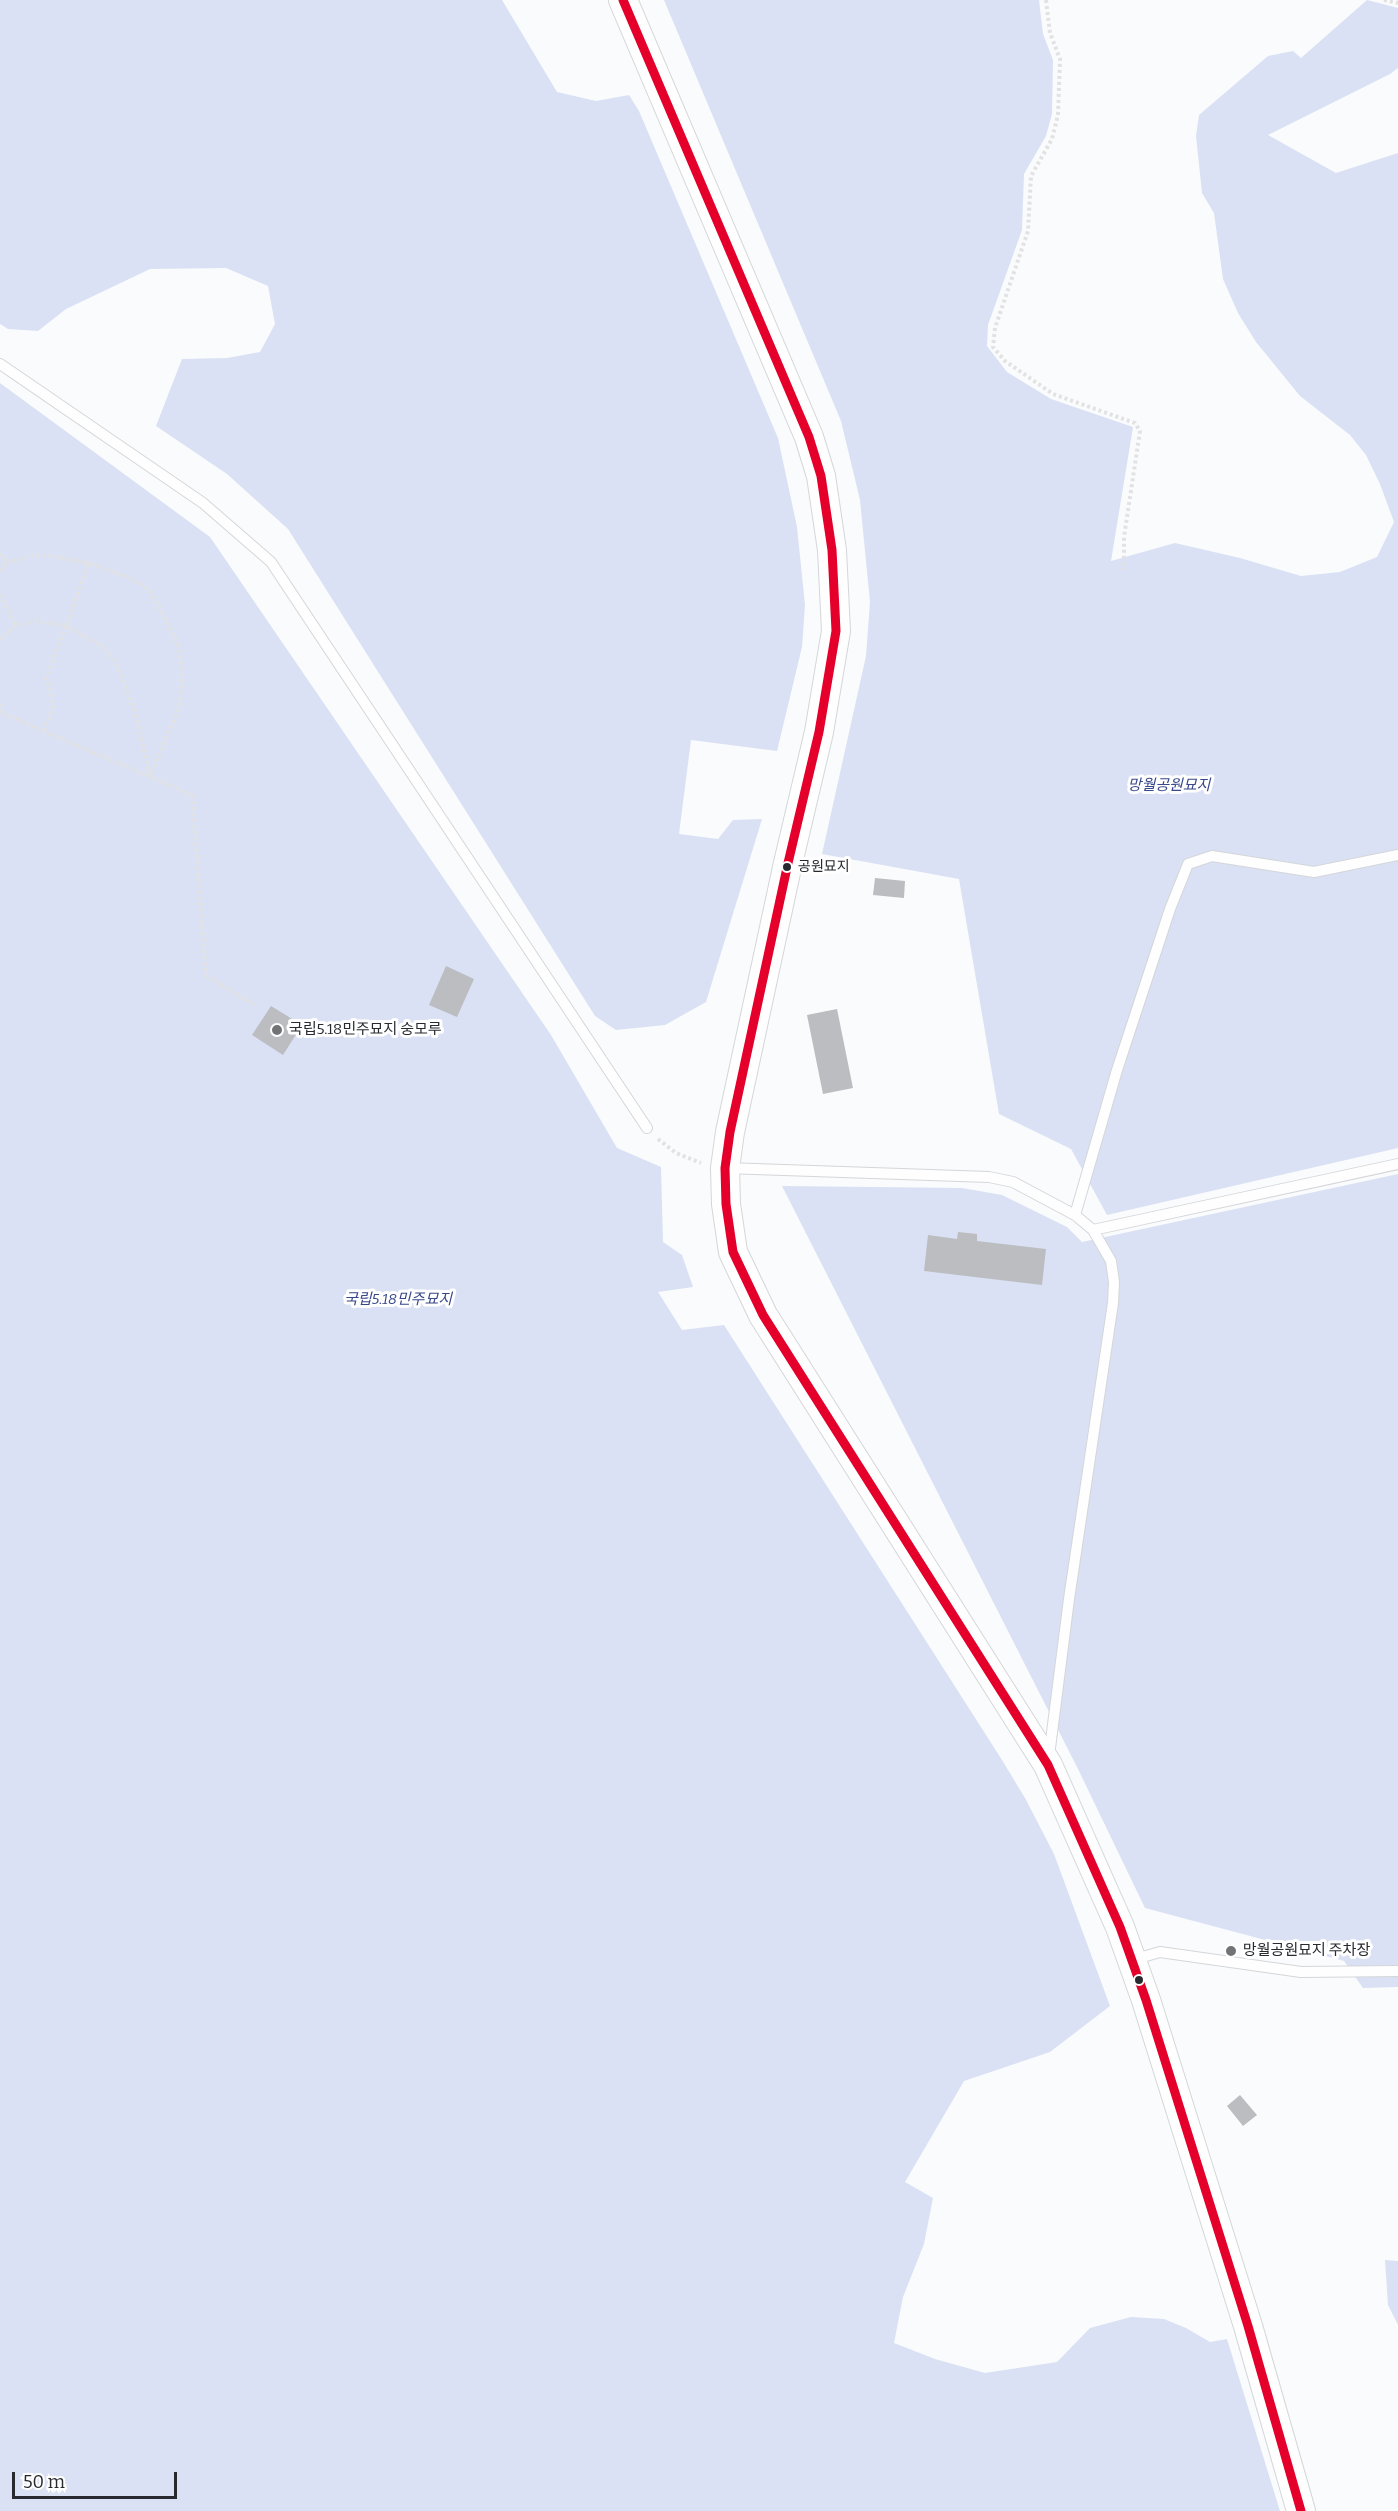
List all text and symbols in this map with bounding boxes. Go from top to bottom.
park label: 망월공원묘지 [1128,777,1210,795]
place label: 공원묘지 [798,859,850,875]
marker: 공원묘지 [781,861,793,873]
place label: 국립5.18민주묘지 숭모루 [289,1021,442,1039]
marker: 국립5.18민주묘지 숭모루 [270,1023,284,1037]
park label: 국립5.18민주묘지 [344,1291,452,1309]
place label: 망월공원묘지 주차장 [1243,1942,1370,1960]
marker: 망월공원묘지 주차장 [1224,1944,1238,1958]
unlabelled marker [1133,1974,1145,1986]
scale bar [15,2460,180,2498]
text: 50 m [23,2471,65,2493]

